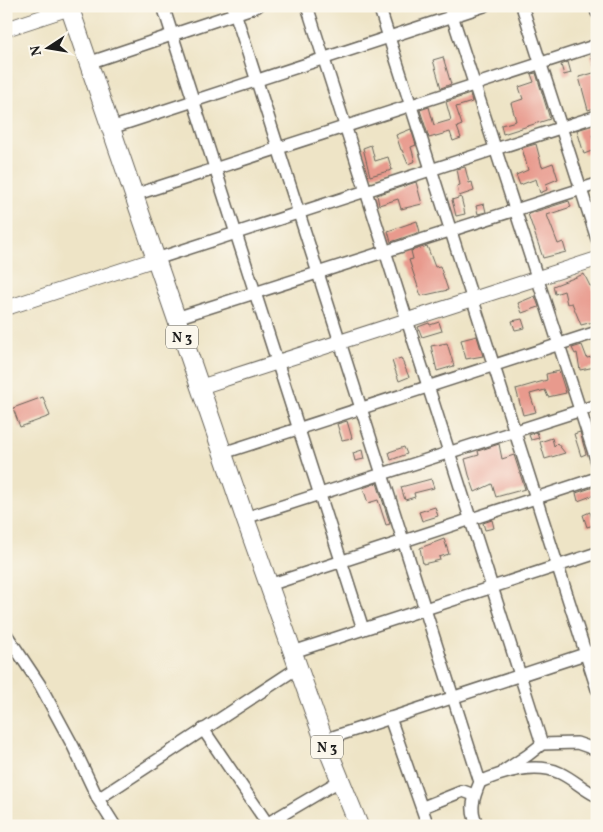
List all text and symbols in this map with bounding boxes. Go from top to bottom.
north arrow [22,22,72,72]
text: N [26,43,47,57]
road number: N 3 [166,326,198,348]
road number: N 3 [311,736,343,759]

